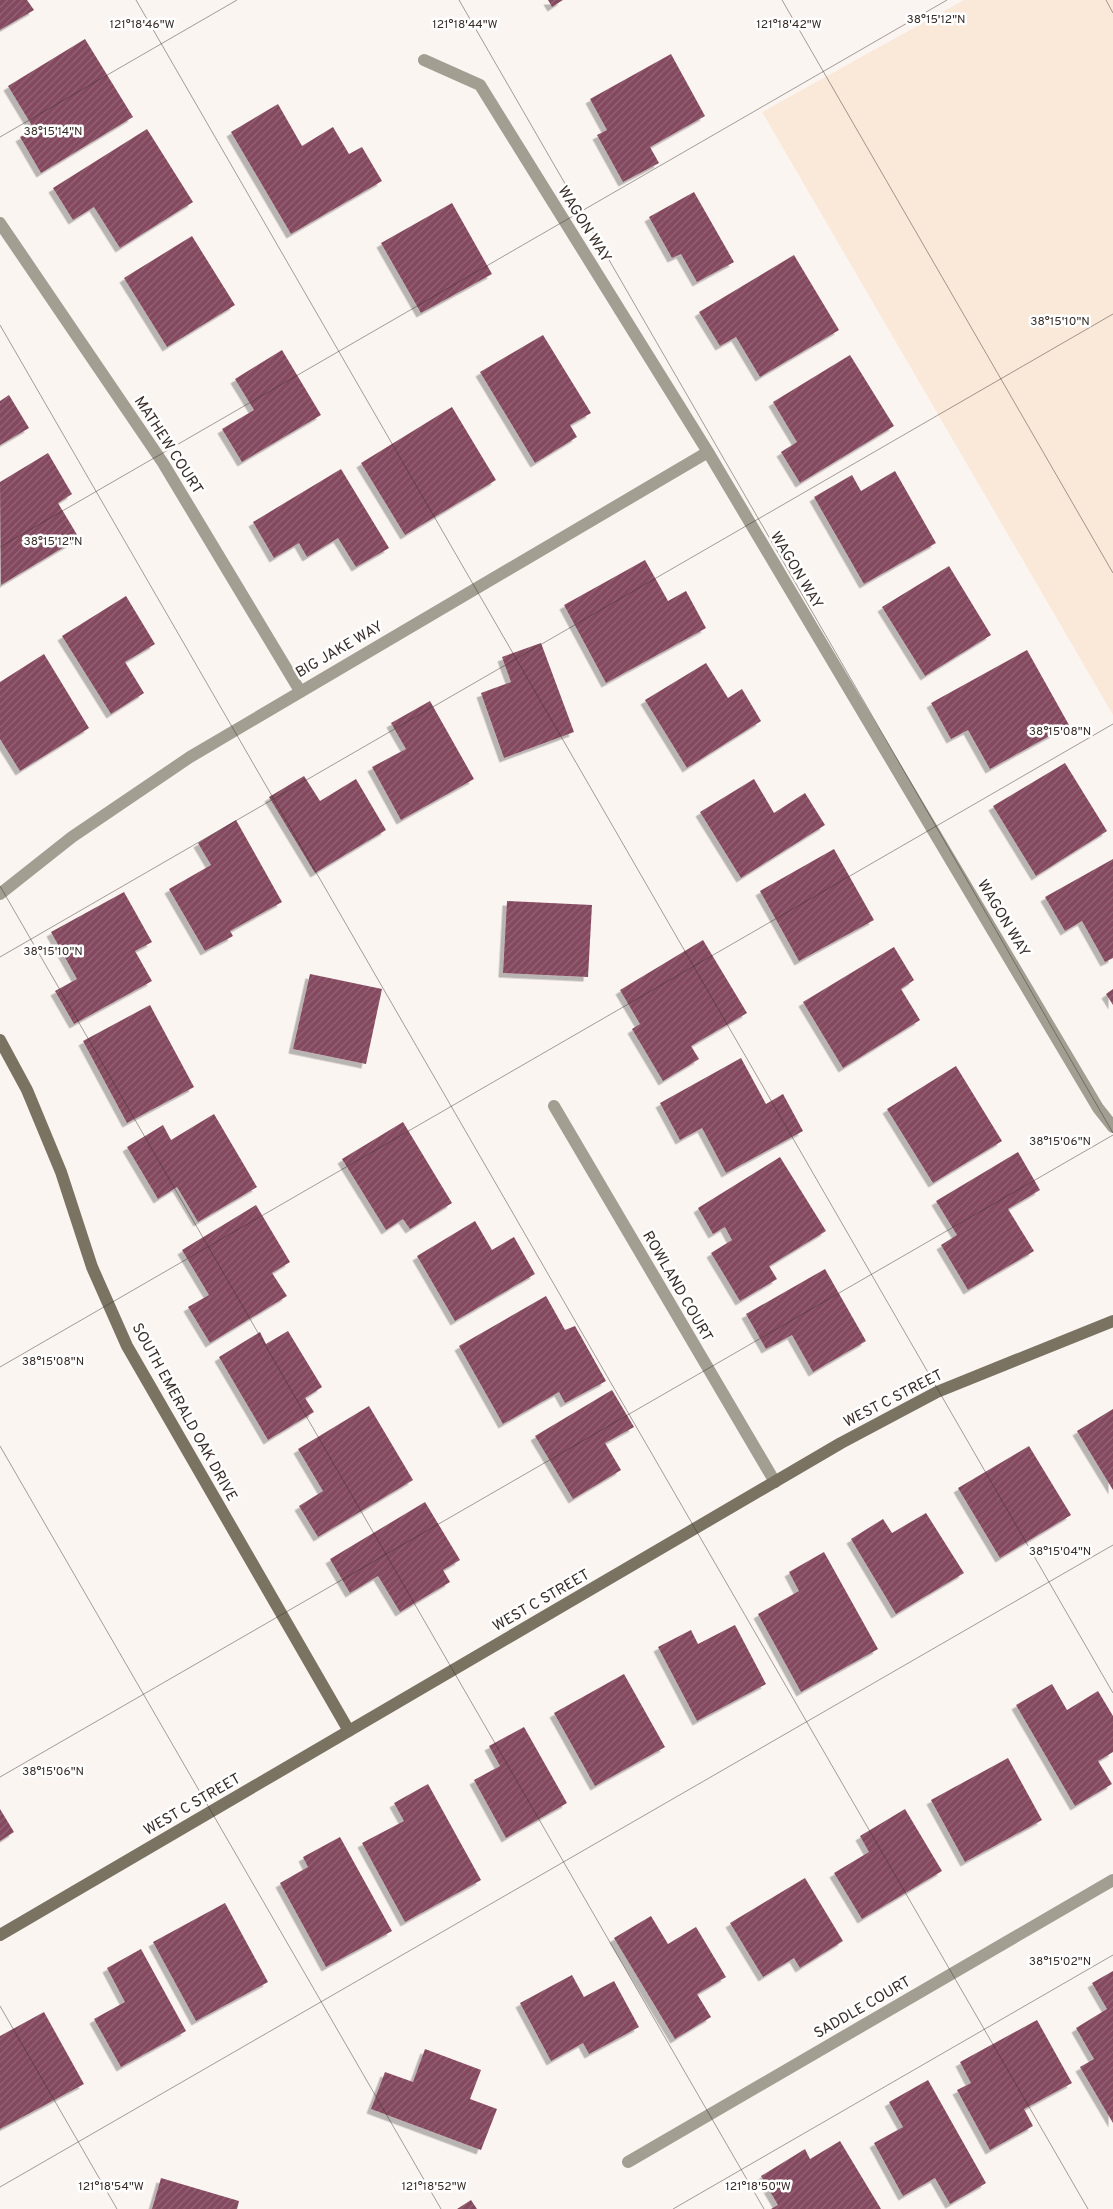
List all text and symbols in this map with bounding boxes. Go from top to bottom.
text: 38°15'12"N [906,12,966,28]
text: 121°18'46"W [109,17,175,33]
text: 121°18'44"W [432,17,498,33]
text: 121°18'42"W [756,17,822,33]
text: 38°15'14"N [24,124,82,140]
street label: WAGON WAY [553,183,615,267]
text: 38°15'10"N [1030,314,1090,330]
street label: MATHEW COURT [129,393,207,498]
street label: WAGON WAY [765,529,826,613]
text: 38°15'12"N [23,534,83,550]
street label: BIG JAKE WAY [293,617,387,683]
text: 38°15'08"N [1029,724,1091,740]
street label: WAGON WAY [972,877,1033,961]
text: 38°15'10"N [23,944,83,960]
text: 38°15'06"N [1029,1134,1091,1150]
street label: ROWLAND COURT [637,1228,716,1346]
street label: SOUTH EMERALD OAK DRIVE [127,1320,241,1505]
text: 38°15'08"N [22,1354,84,1370]
street label: WEST C STREET [841,1366,946,1433]
text: 38°15'04"N [1029,1544,1091,1560]
street label: WEST C STREET [490,1566,594,1637]
text: 38°15'06"N [22,1764,84,1780]
street label: WEST C STREET [141,1770,245,1841]
text: 38°15'02"N [1029,1954,1091,1970]
street label: SADDLE COURT [811,1973,915,2044]
text: 121°18'54"W [78,2179,144,2195]
text: 121°18'52"W [401,2179,467,2195]
text: 121°18'50"W [725,2179,791,2195]

